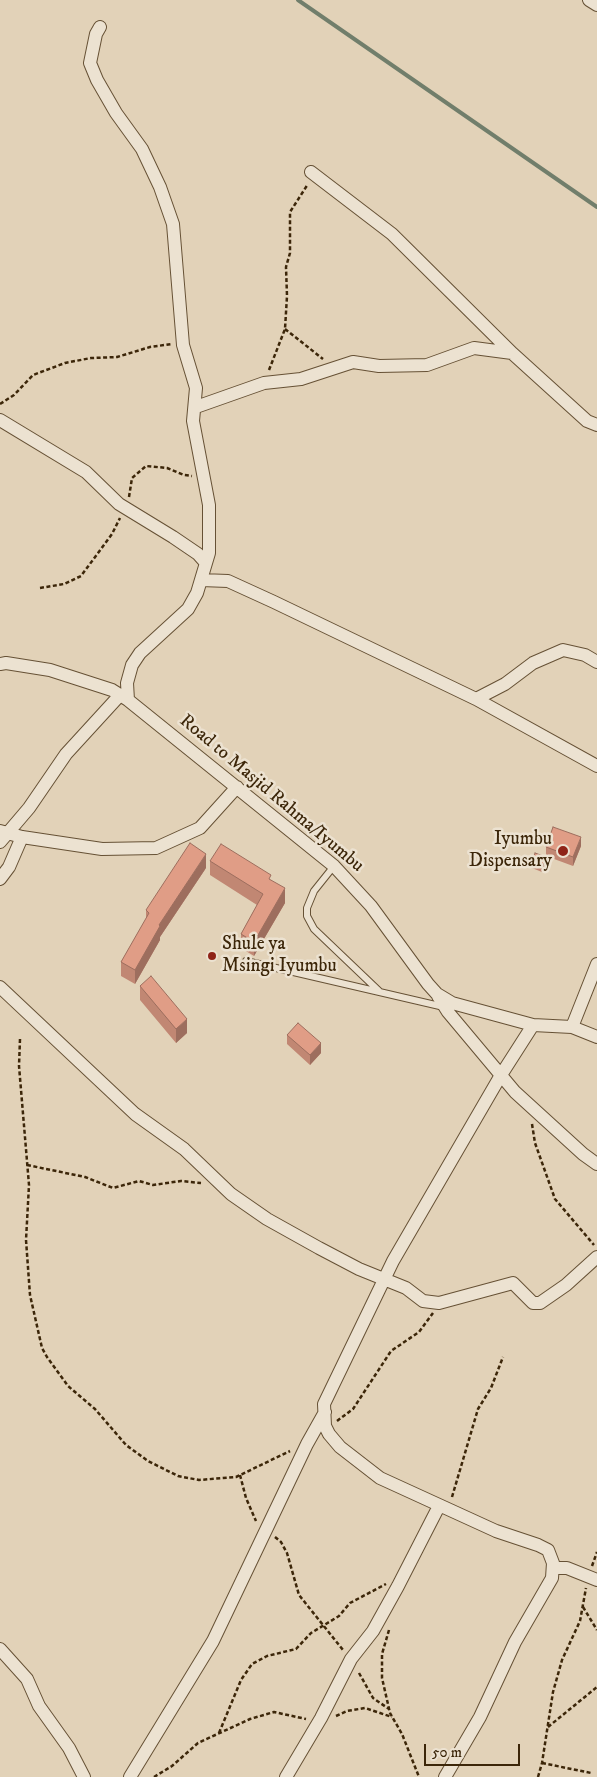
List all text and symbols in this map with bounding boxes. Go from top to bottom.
street label: Road to Masjid Rahma/Iyumbu [174,710,368,878]
place label: Iyumbu Dispensary [469,829,552,873]
marker: Iyumbu Dispensary [556,844,570,858]
place label: Shule ya Msingi Iyumbu [222,934,337,978]
marker: Shule ya Msingi Iyumbu [206,950,218,962]
scale bar [427,1734,523,1766]
text: 50 m [432,1743,462,1762]

